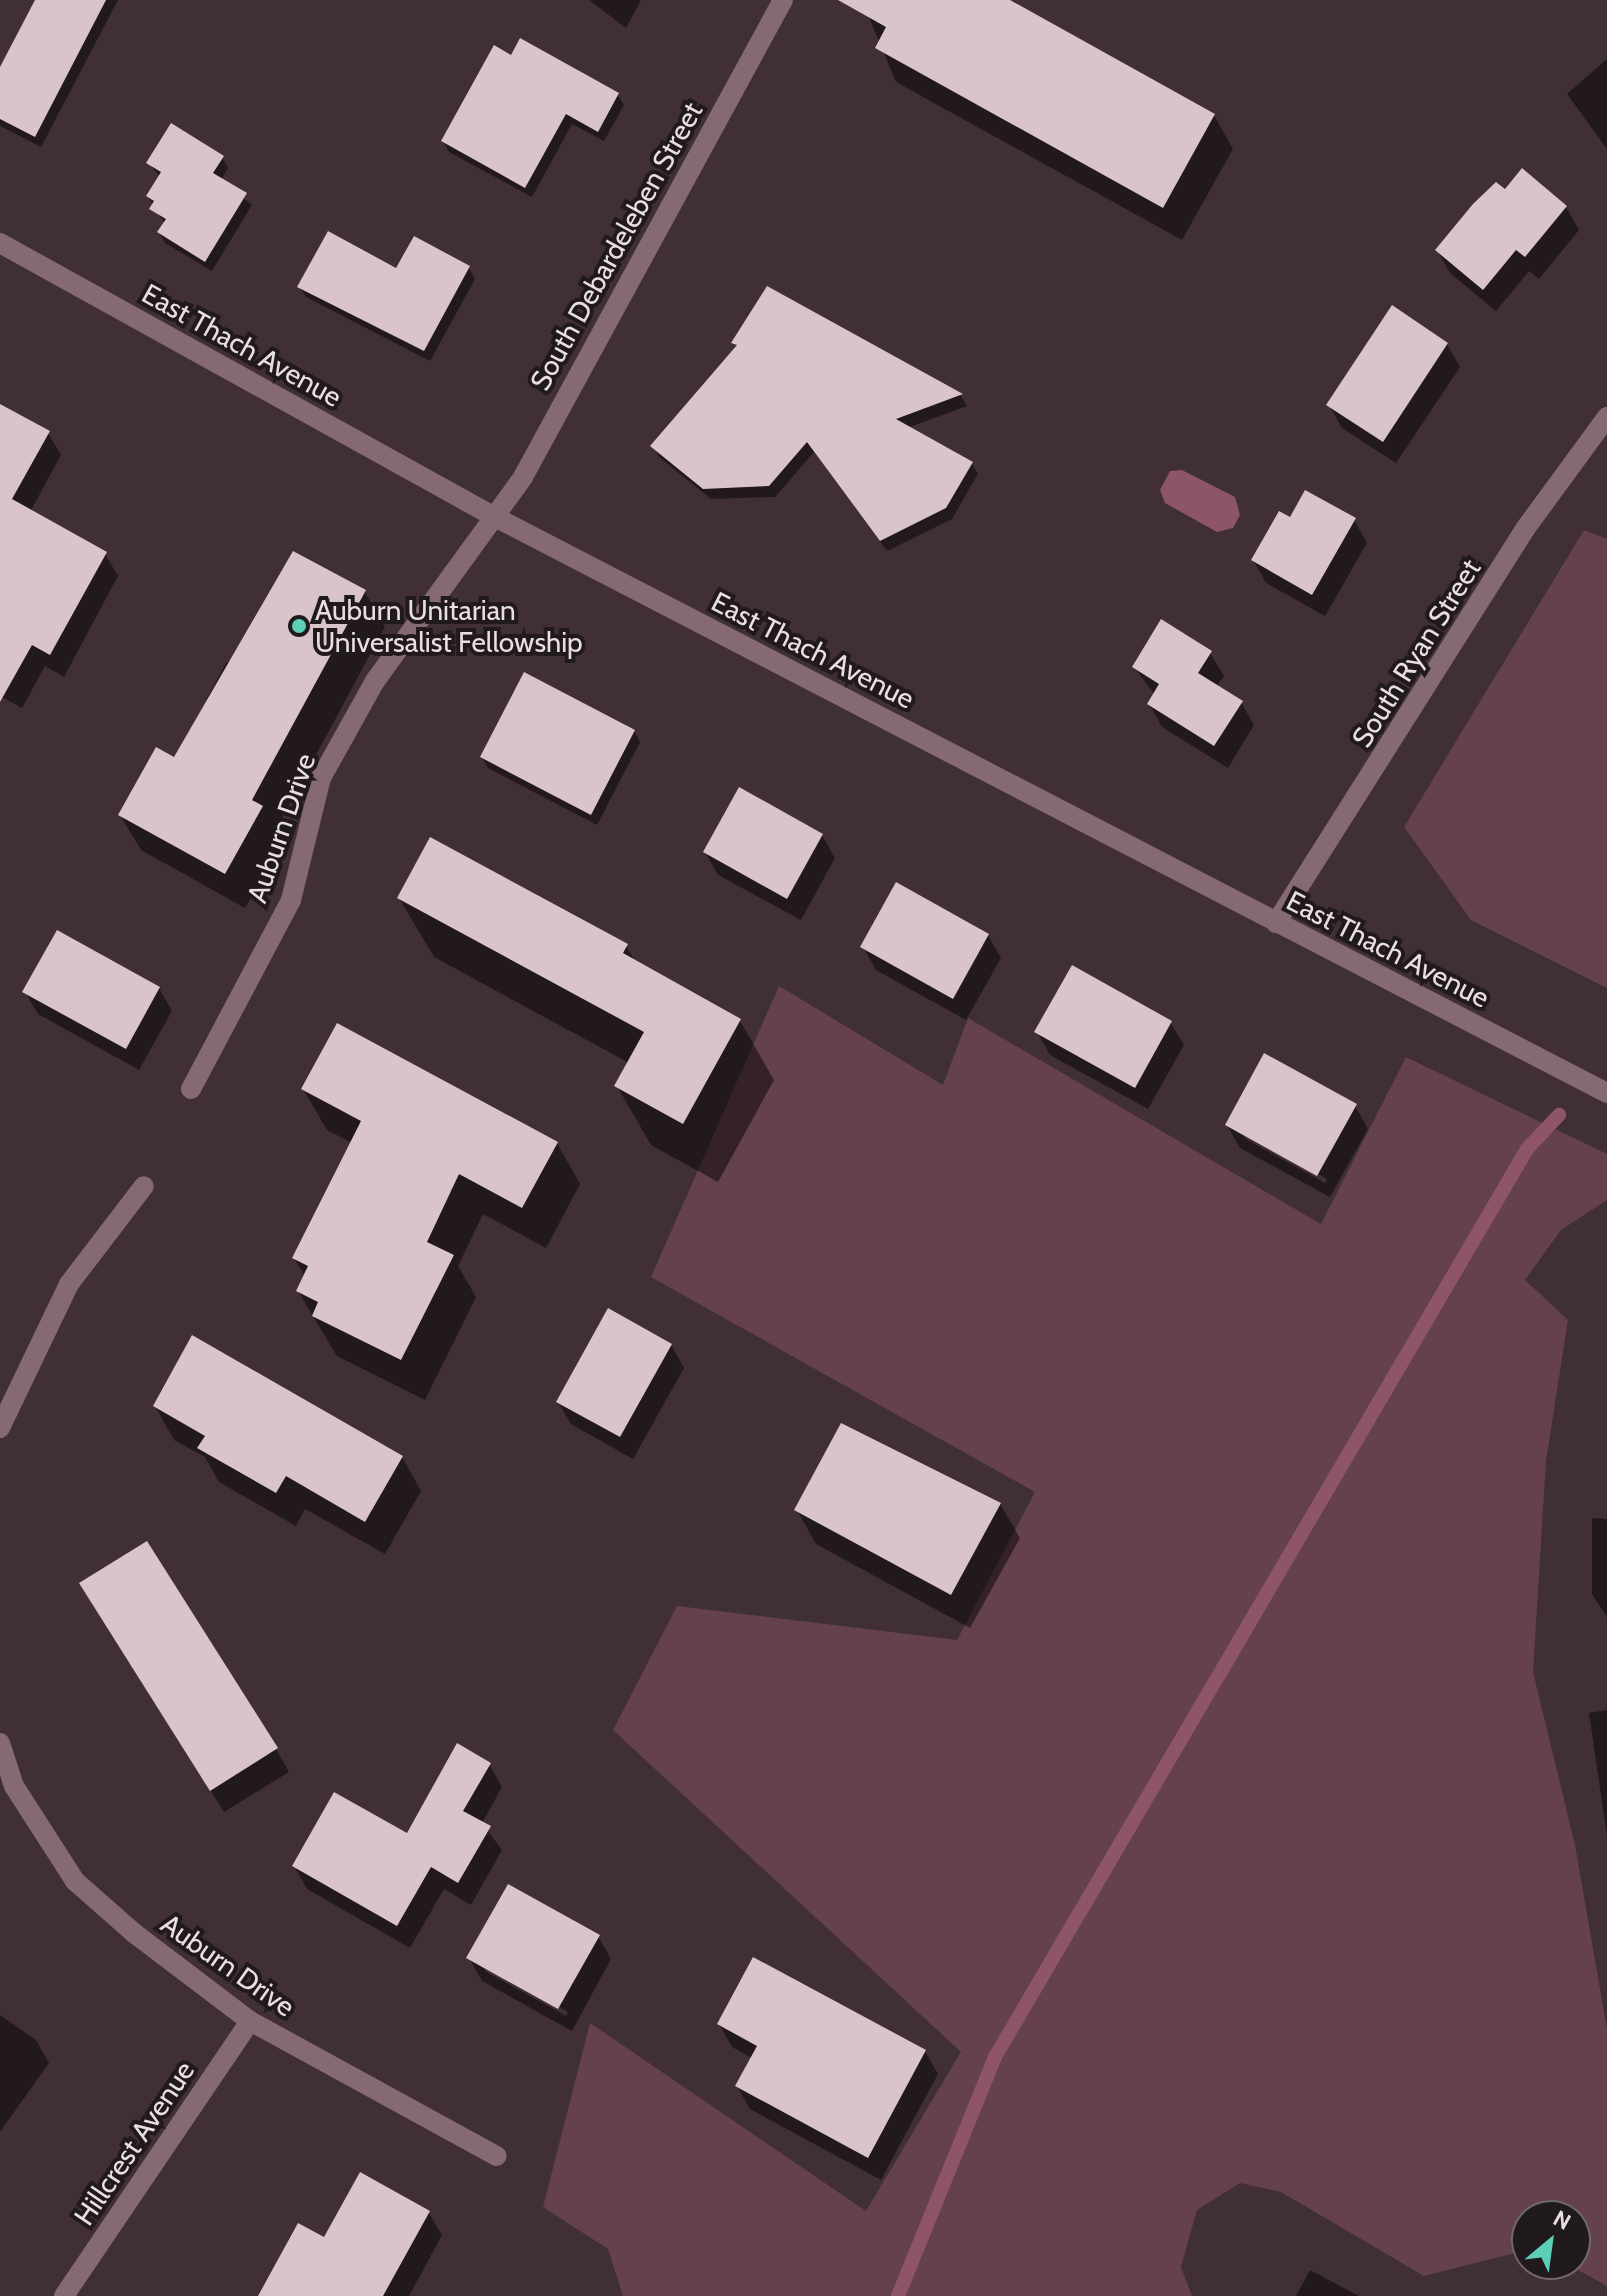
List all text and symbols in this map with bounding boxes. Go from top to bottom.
street label: South Debardeleben Street [523,96,709,396]
street label: East Thach Avenue [136,276,348,414]
street label: South Ryan Street [1345,553,1487,753]
street label: East Thach Avenue [706,584,920,716]
place label: Auburn Unitarian Universalist Fellowship [315,593,583,659]
marker: Auburn Unitarian Universalist Fellowship [290,617,308,635]
street label: Auburn Drive [240,749,322,907]
street label: East Thach Avenue [1281,883,1495,1015]
street label: Auburn Drive [155,1907,301,2023]
street label: Hillcrest Avenue [67,2055,201,2231]
north arrow [1511,2200,1591,2280]
text: N [1549,2205,1575,2236]

